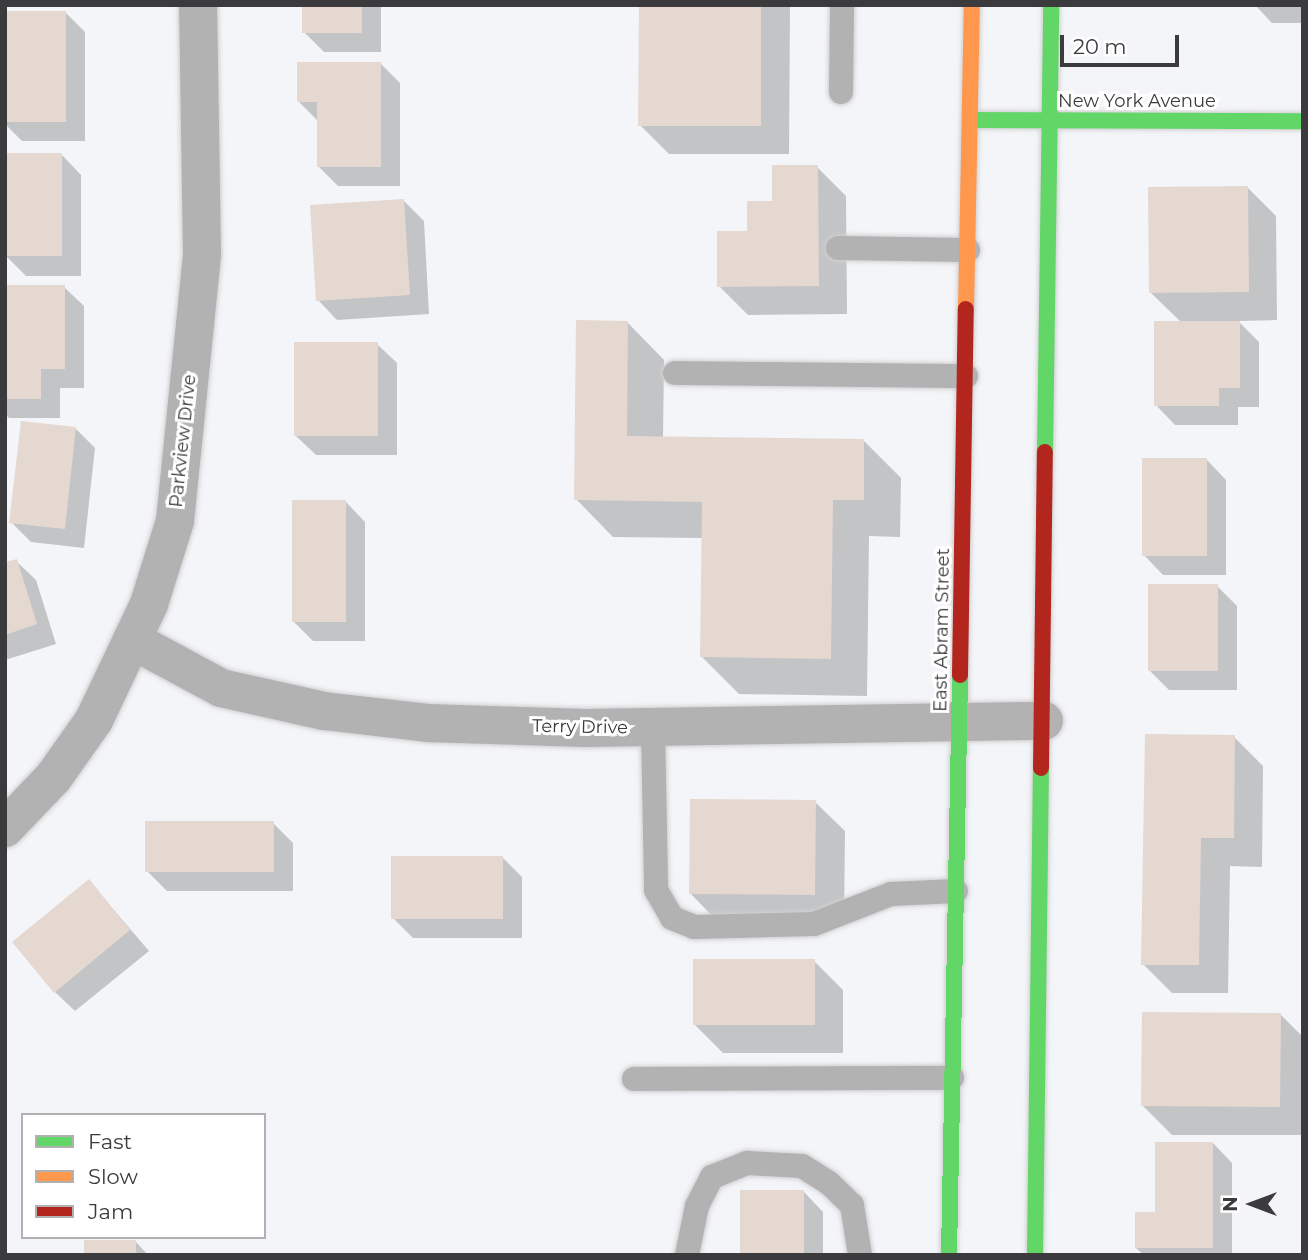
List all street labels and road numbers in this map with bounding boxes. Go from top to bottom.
street label: New York Avenue [1058,90,1216,112]
street label: Parkview Drive [165,373,201,509]
street label: East Abram Street [930,548,954,712]
street label: Terry Drive [532,715,628,739]

